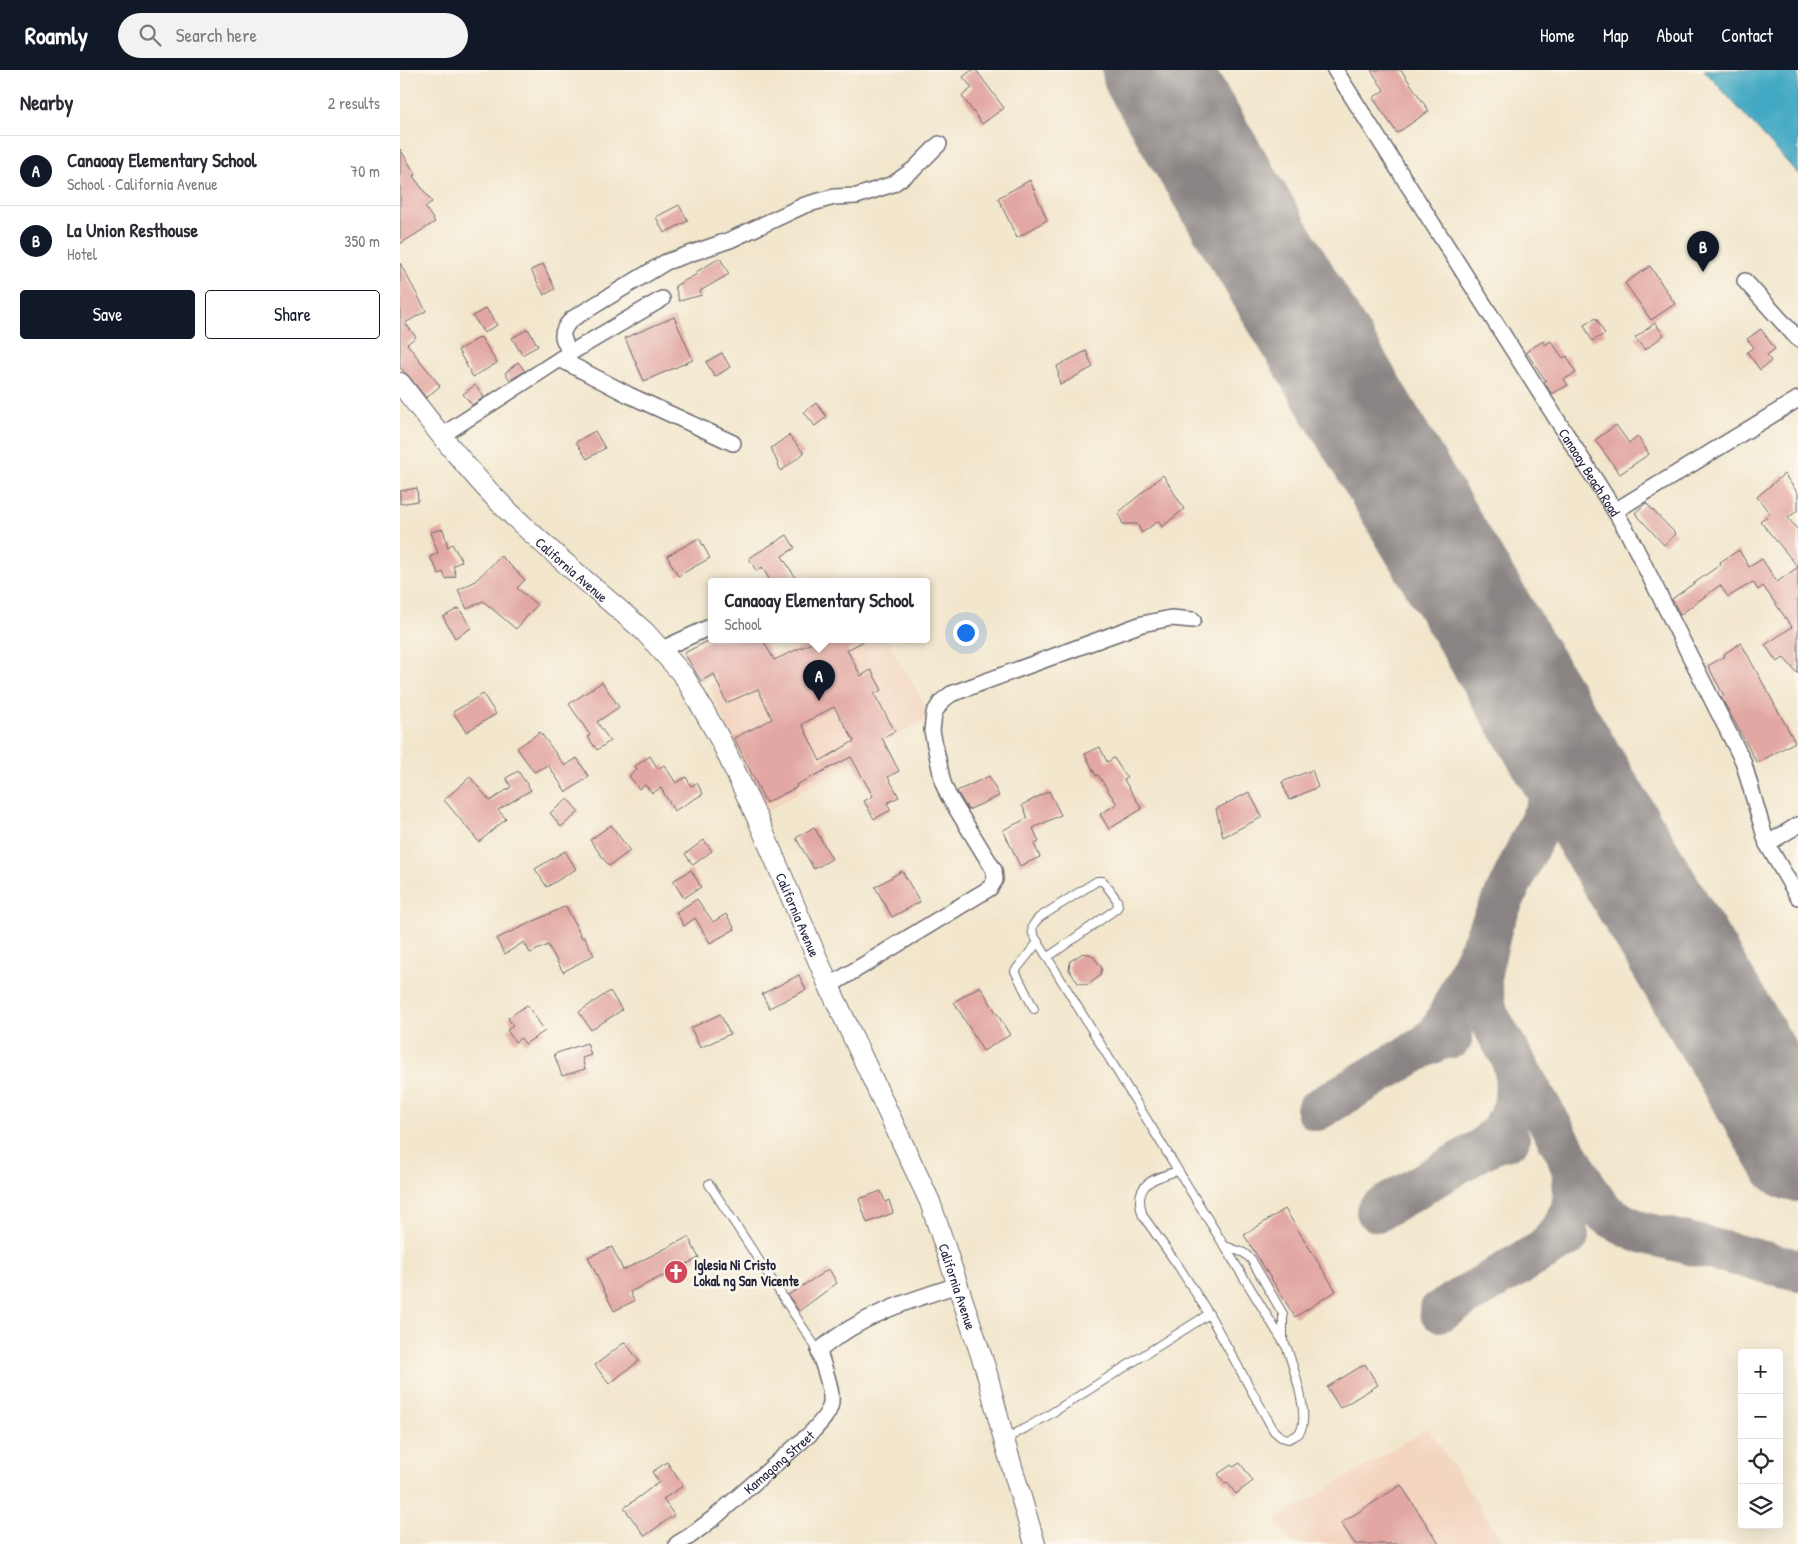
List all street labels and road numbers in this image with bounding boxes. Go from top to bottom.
street label: Canaoay Beach Road [1555,424,1626,520]
street label: California Avenue [532,532,613,606]
street label: California Avenue [772,869,825,960]
street label: California Avenue [935,1241,981,1332]
street label: Kamagong Street [739,1425,818,1498]

